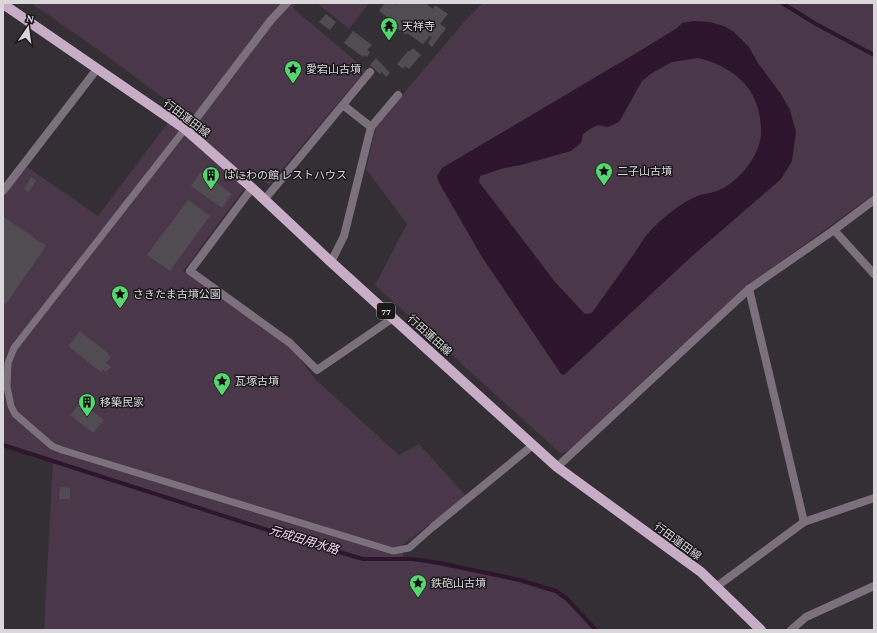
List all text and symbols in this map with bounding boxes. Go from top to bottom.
north arrow [8,8,48,48]
text: N [25,12,36,25]
temple icon: 天祥寺 [379,16,399,41]
place label: 天祥寺 [402,20,435,32]
place icon: 愛宕山古墳 [283,59,303,84]
place label: 愛宕山古墳 [306,63,361,75]
street label: 行田蓮田線 [161,97,213,139]
place icon: 二子山古墳 [594,161,614,186]
building icon: はにわの館 レストハウス [201,165,221,190]
place label: 二子山古墳 [617,165,672,177]
place label: はにわの館 レストハウス [224,169,347,181]
place icon: さきたま古墳公園 [110,284,130,309]
place label: さきたま古墳公園 [133,288,221,300]
road number: 77 [377,303,395,319]
street label: 行田蓮田線 [406,312,454,358]
place icon: 瓦塚古墳 [212,371,232,396]
place label: 瓦塚古墳 [235,375,279,387]
building icon: 移築民家 [77,392,97,417]
place label: 移築民家 [100,396,144,408]
street label: 行田蓮田線 [652,520,704,562]
water label: 元成田用水路 [268,523,341,558]
place icon: 鉄砲山古墳 [408,573,428,598]
place label: 鉄砲山古墳 [431,577,486,589]

